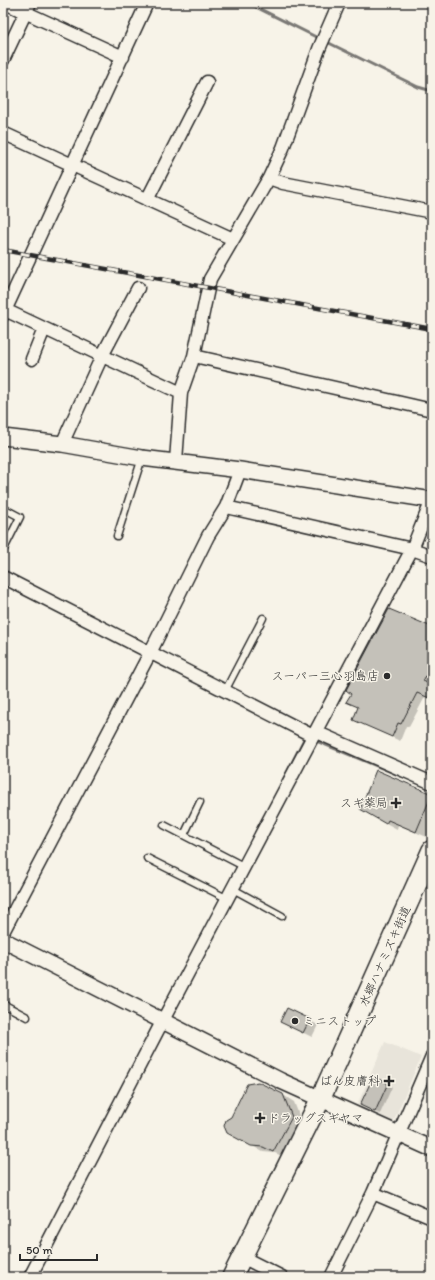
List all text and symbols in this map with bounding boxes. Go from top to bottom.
place label: スーパー三心羽島店 [271,669,379,683]
marker: スーパー三心羽島店 [382,671,392,681]
place label: スギ薬局 [340,796,388,810]
marker: スギ薬局 [391,798,401,808]
street label: 水郷ハナミズキ街道 [357,904,413,1008]
place label: ミニストップ [303,1014,376,1028]
marker: ミニストップ [290,1016,300,1026]
place label: ばん皮膚科 [320,1074,380,1088]
marker: ばん皮膚科 [383,1075,395,1087]
place label: ドラッグスギヤマ [268,1111,363,1125]
marker: ドラッグスギヤマ [255,1113,265,1123]
scale bar [20,1236,97,1262]
text: 50 m [26,1243,52,1257]

